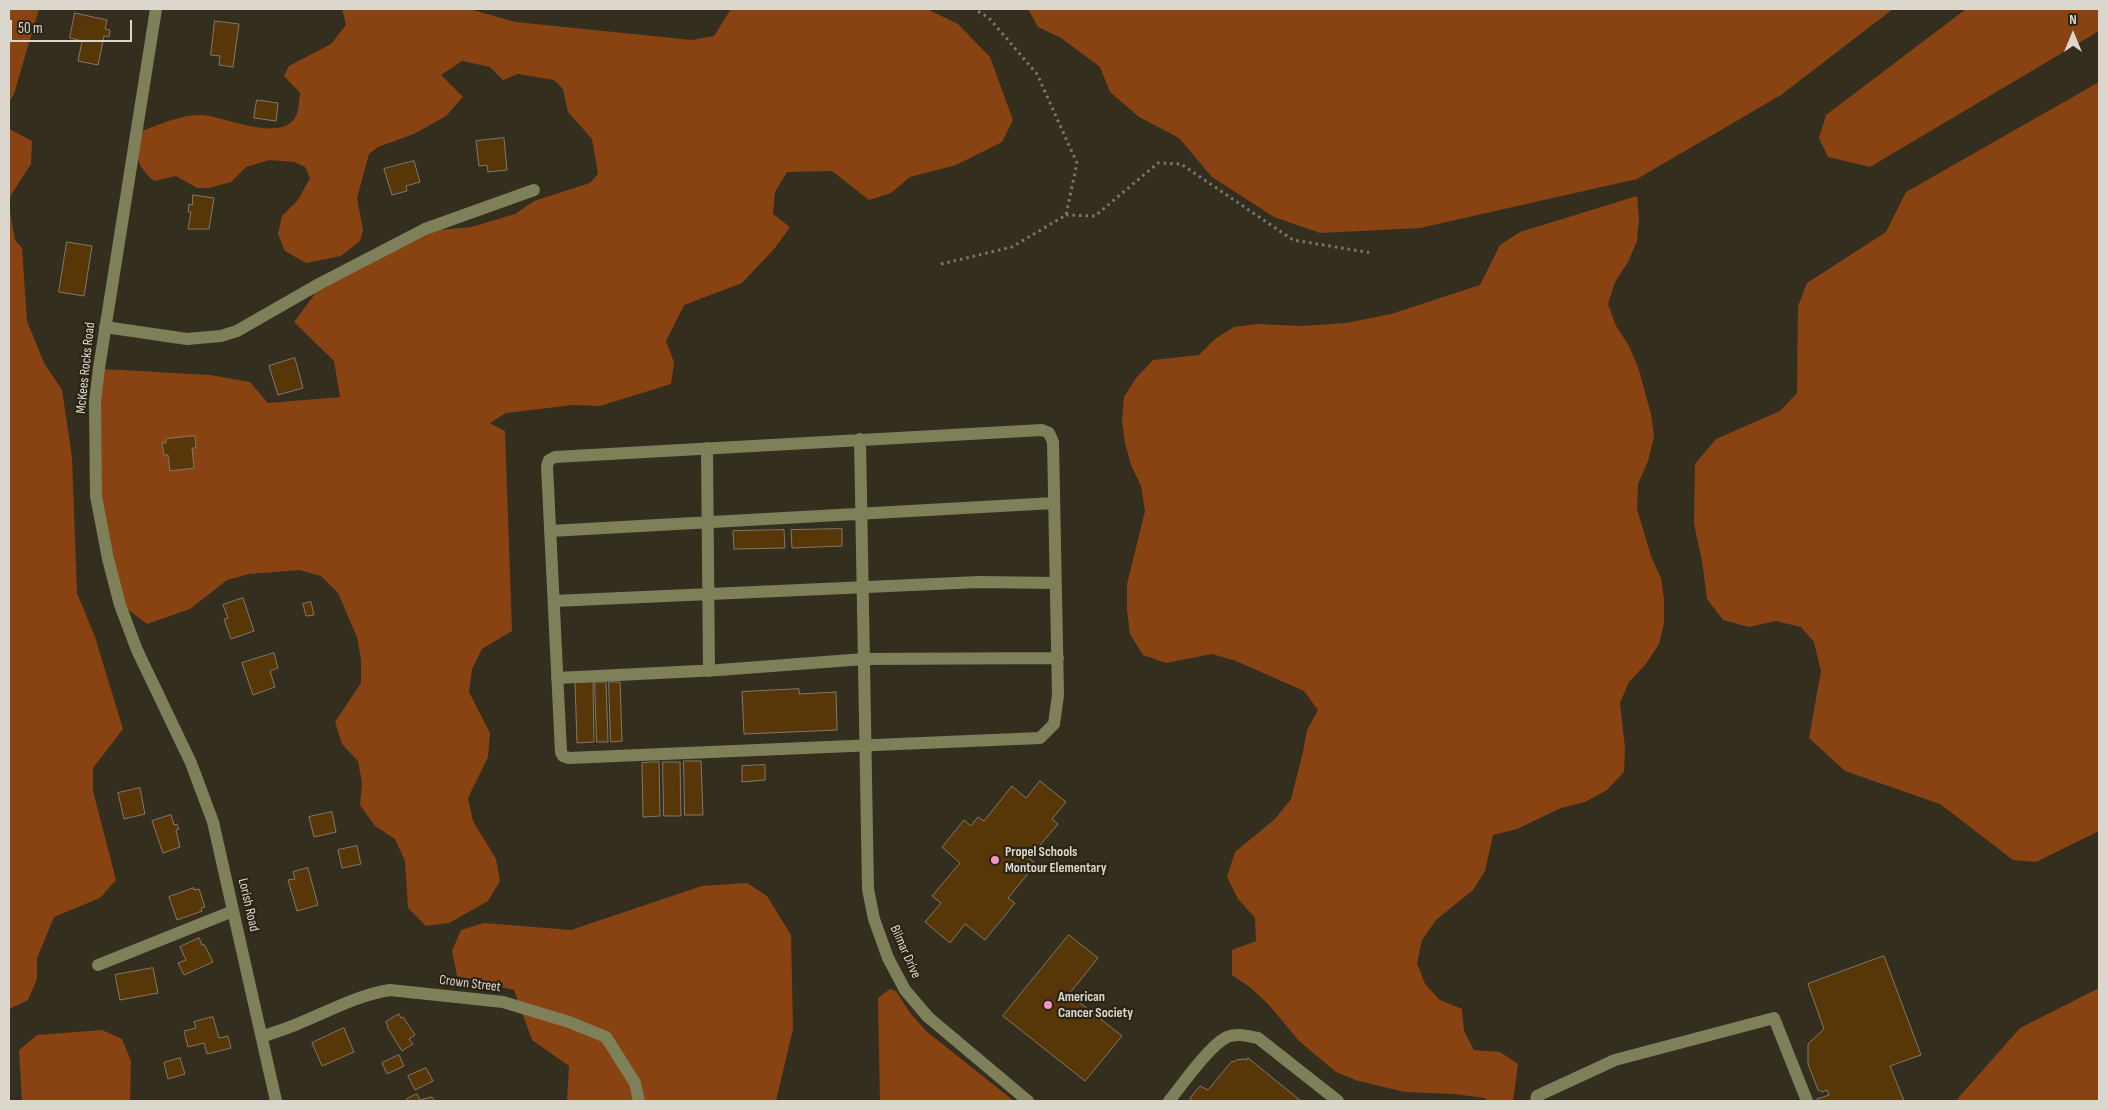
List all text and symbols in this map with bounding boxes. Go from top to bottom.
scale bar [12,10,135,42]
north arrow [2048,10,2098,60]
text: N [2069,11,2077,28]
text: 50 m [18,19,43,38]
street label: McKees Rocks Road [73,321,99,415]
place label: Propel Schools Montour Elementary [1005,844,1107,876]
marker: Propel Schools Montour Elementary [989,854,1001,866]
street label: Lorish Road [234,877,262,933]
street label: Bilmar Drive [886,923,924,981]
street label: Crown Street [438,972,502,996]
place label: American Cancer Society [1058,989,1133,1022]
marker: American Cancer Society [1042,999,1054,1011]

